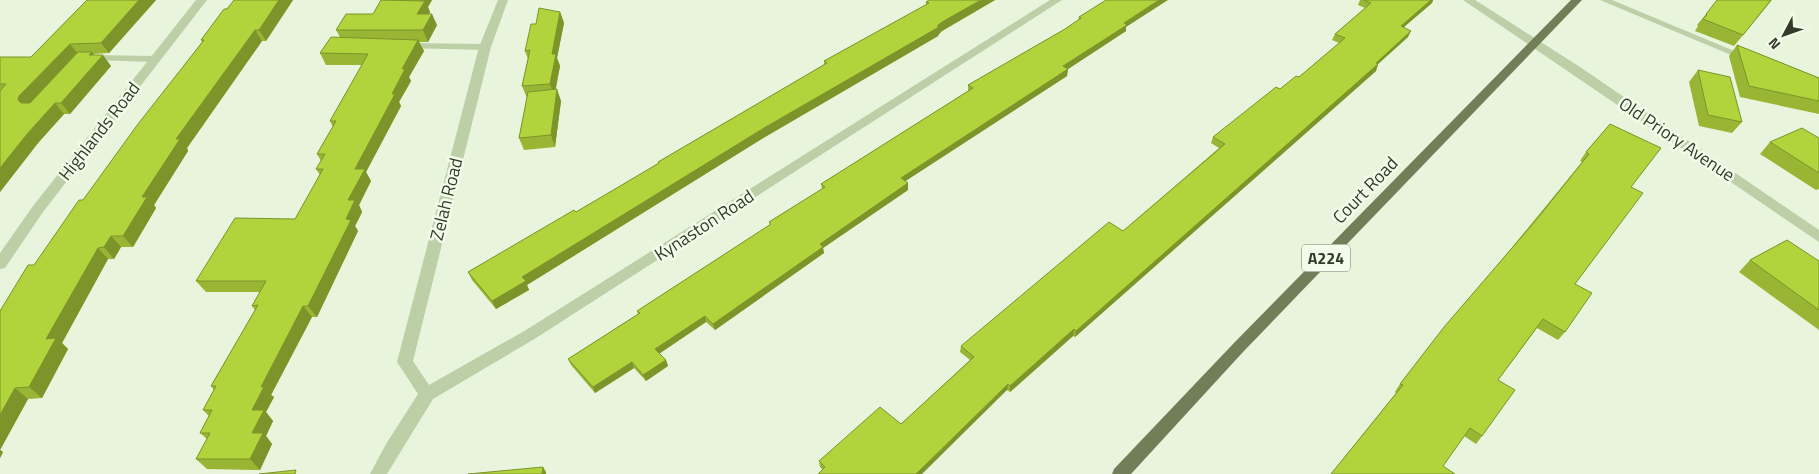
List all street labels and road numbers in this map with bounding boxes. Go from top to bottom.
street label: Highlands Road [52,76,146,186]
street label: Old Priory Avenue [1613,90,1741,188]
street label: Court Road [1326,150,1404,230]
street label: Zelah Road [423,155,469,243]
street label: Kynaston Road [649,183,759,267]
road number: A224 [1302,244,1350,272]

